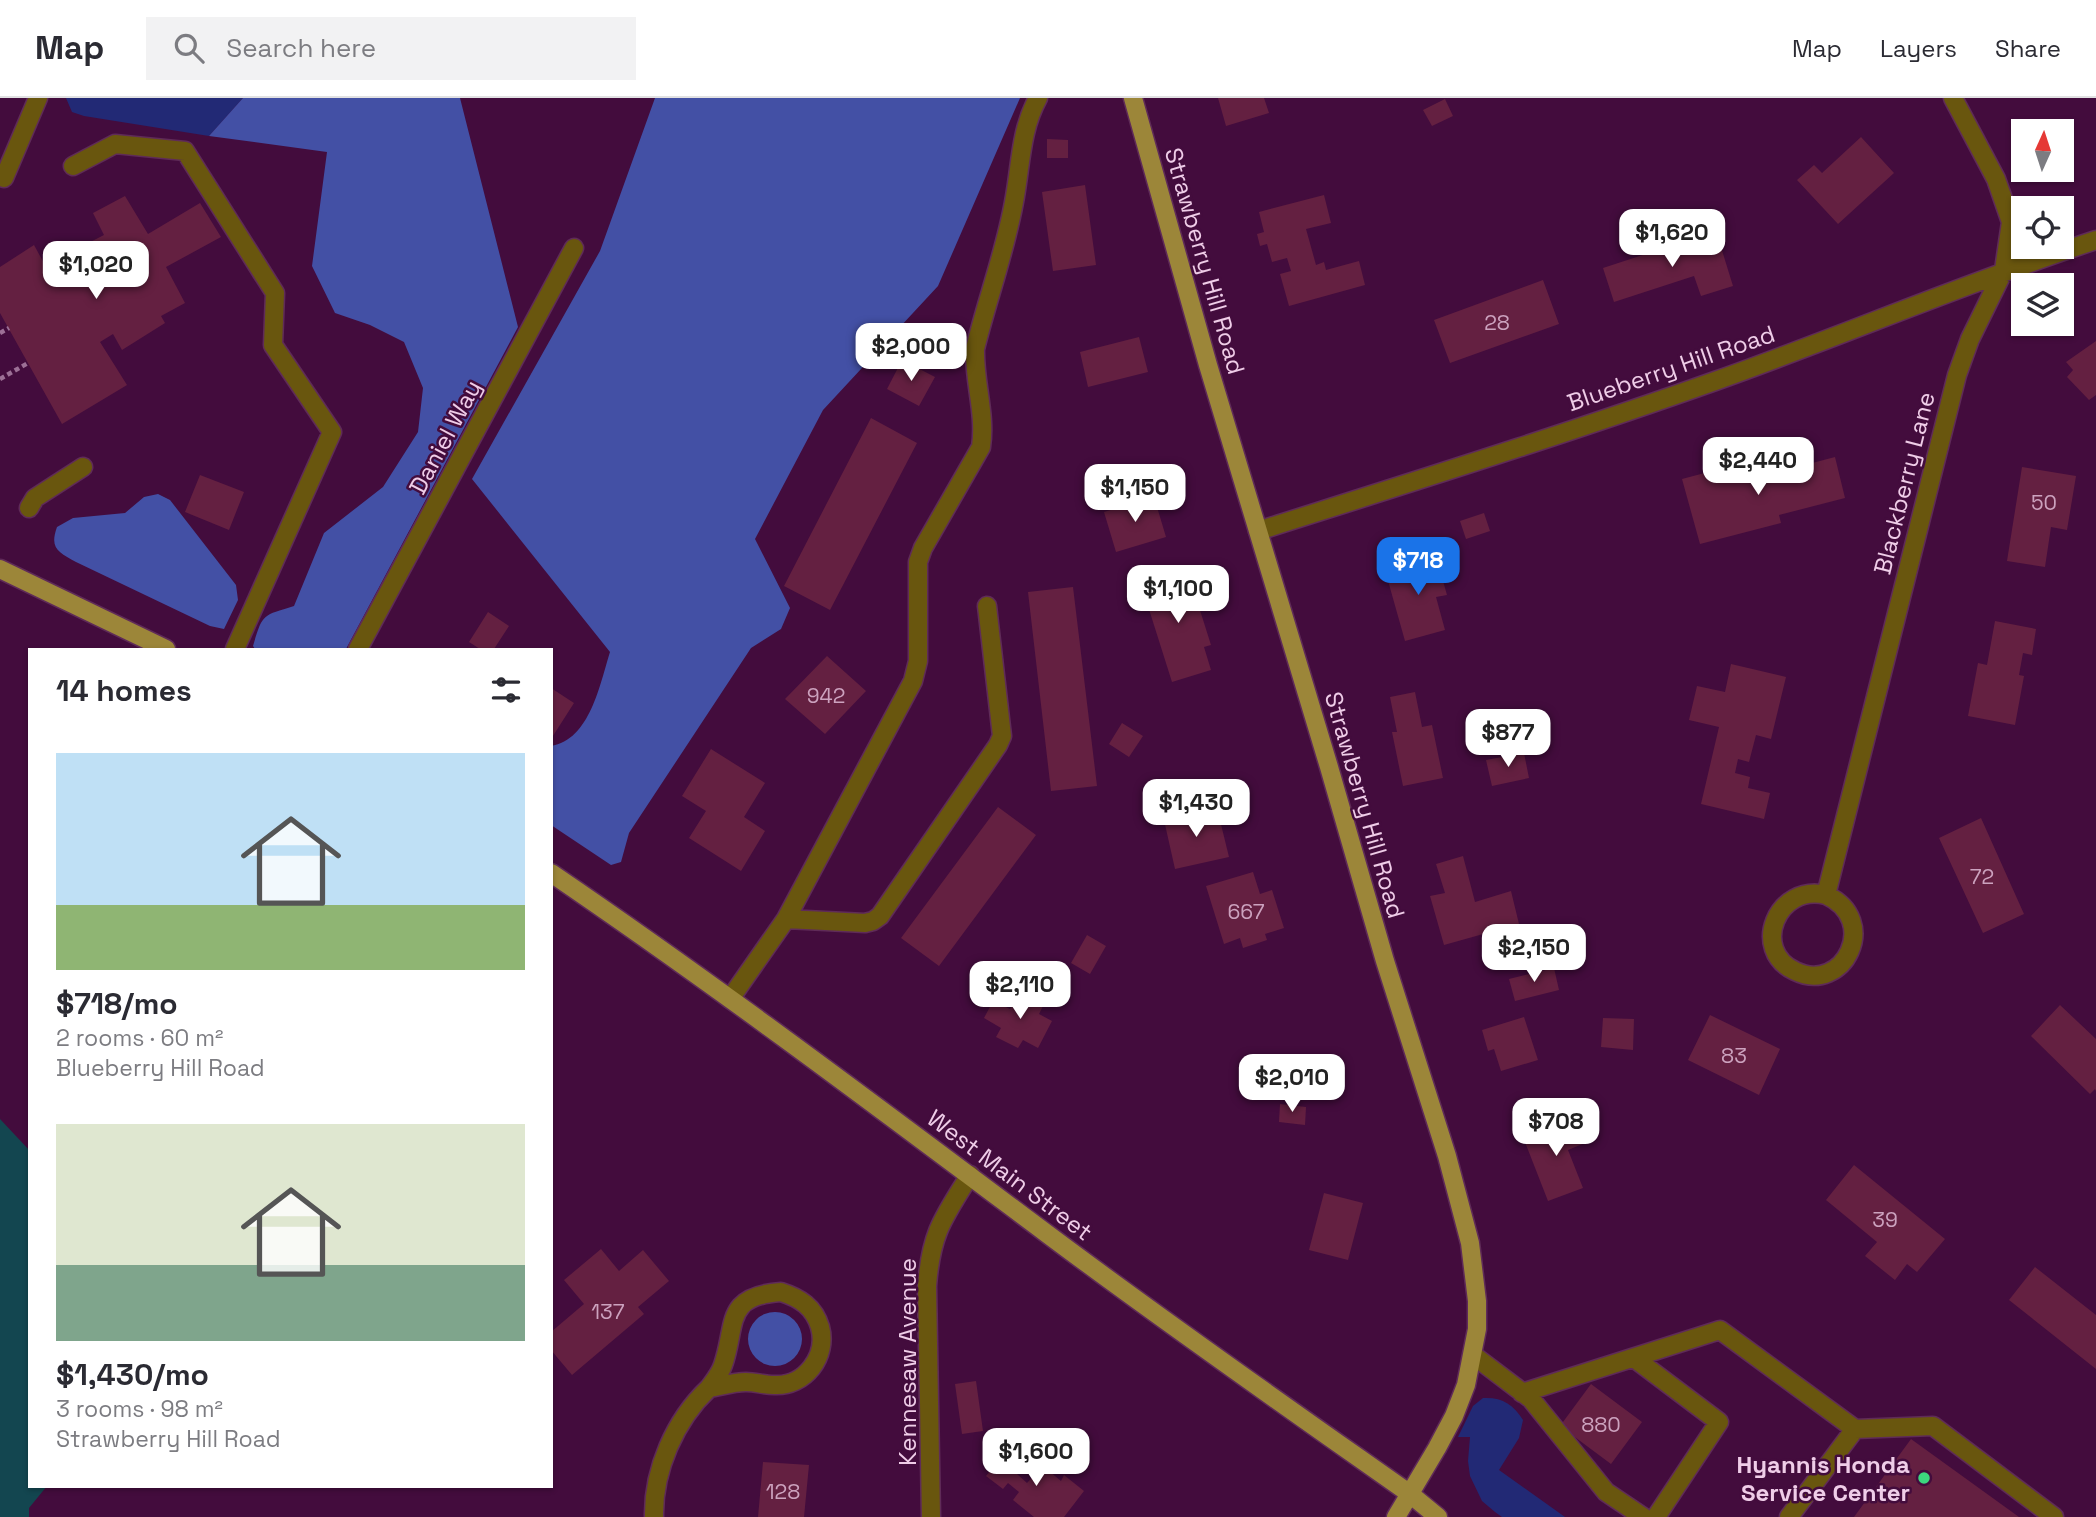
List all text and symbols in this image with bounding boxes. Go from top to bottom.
search box [146,17,636,80]
text: Map [35,27,104,69]
icon: search [170,29,208,67]
text: Search here [226,31,376,65]
text: Map [1792,33,1842,64]
text: Layers [1880,33,1957,64]
text: Share [1995,33,2061,64]
north arrow [2011,119,2074,182]
map controls [2011,119,2074,336]
street label: Strawberry Hill Road [1158,144,1252,378]
button: locate [2011,196,2074,259]
pin: $1,620 [1615,209,1729,269]
text: $1,620 [1635,217,1709,247]
pin: $1,020 [39,242,153,301]
text: $1,020 [59,249,133,279]
button: layers [2011,273,2074,336]
house number: 28 [1484,309,1510,336]
street label: Blueberry Hill Road [1563,318,1779,418]
pin: $2,000 [854,324,968,383]
text: $2,000 [872,331,950,361]
street label: Daniel Way [402,374,488,500]
street label: Blackberry Lane [1866,389,1942,577]
pin: $2,440 [1701,438,1815,497]
text: $2,440 [1719,445,1797,475]
pin: $1,150 [1078,464,1192,524]
text: $1,150 [1101,472,1170,502]
house number: 50 [2031,489,2057,516]
pin: $718 [1377,538,1459,597]
text: $718 [1393,545,1443,575]
pin: $1,100 [1121,566,1235,625]
text: $1,100 [1143,573,1213,603]
text: 14 homes [56,671,192,710]
icon: filters [487,671,525,709]
house number: 942 [807,682,845,709]
street label: Strawberry Hill Road [1318,688,1412,922]
pin: $877 [1467,710,1549,769]
text: $877 [1482,717,1535,747]
pin: $1,430 [1139,780,1253,839]
text: $1,430 [1159,787,1233,817]
icon: home [228,798,354,924]
house number: 72 [1970,863,1994,890]
house number: 667 [1227,898,1265,925]
pin: $2,150 [1477,924,1591,984]
text: $2,150 [1498,932,1570,962]
pin: $2,110 [963,962,1077,1021]
text: $2,110 [986,969,1054,999]
text: $718/mo [56,984,178,1023]
text: 2 rooms · 60 m² [56,1023,223,1053]
house number: 83 [1721,1042,1747,1069]
text: Blueberry Hill Road [56,1053,265,1083]
pin: $2,010 [1235,1054,1349,1114]
text: $2,010 [1255,1062,1329,1092]
pin: $708 [1515,1098,1597,1158]
street label: West Main Street [921,1103,1099,1247]
text: $708 [1528,1106,1584,1136]
icon: home [228,1169,354,1295]
house number: 39 [1872,1206,1898,1233]
street label: Kennesaw Avenue [892,1258,923,1466]
house number: 137 [591,1298,625,1325]
text: $1,430/mo [56,1355,209,1394]
text: 3 rooms · 98 m² [56,1394,223,1424]
house number: 880 [1581,1411,1621,1438]
text: Strawberry Hill Road [56,1424,281,1454]
pin: $1,600 [979,1428,1093,1488]
text: $1,600 [999,1436,1073,1466]
place label: Hyannis Honda Service Center [1737,1449,1910,1508]
marker: Hyannis Honda Service Center [1916,1470,1932,1486]
house number: 128 [766,1478,800,1505]

